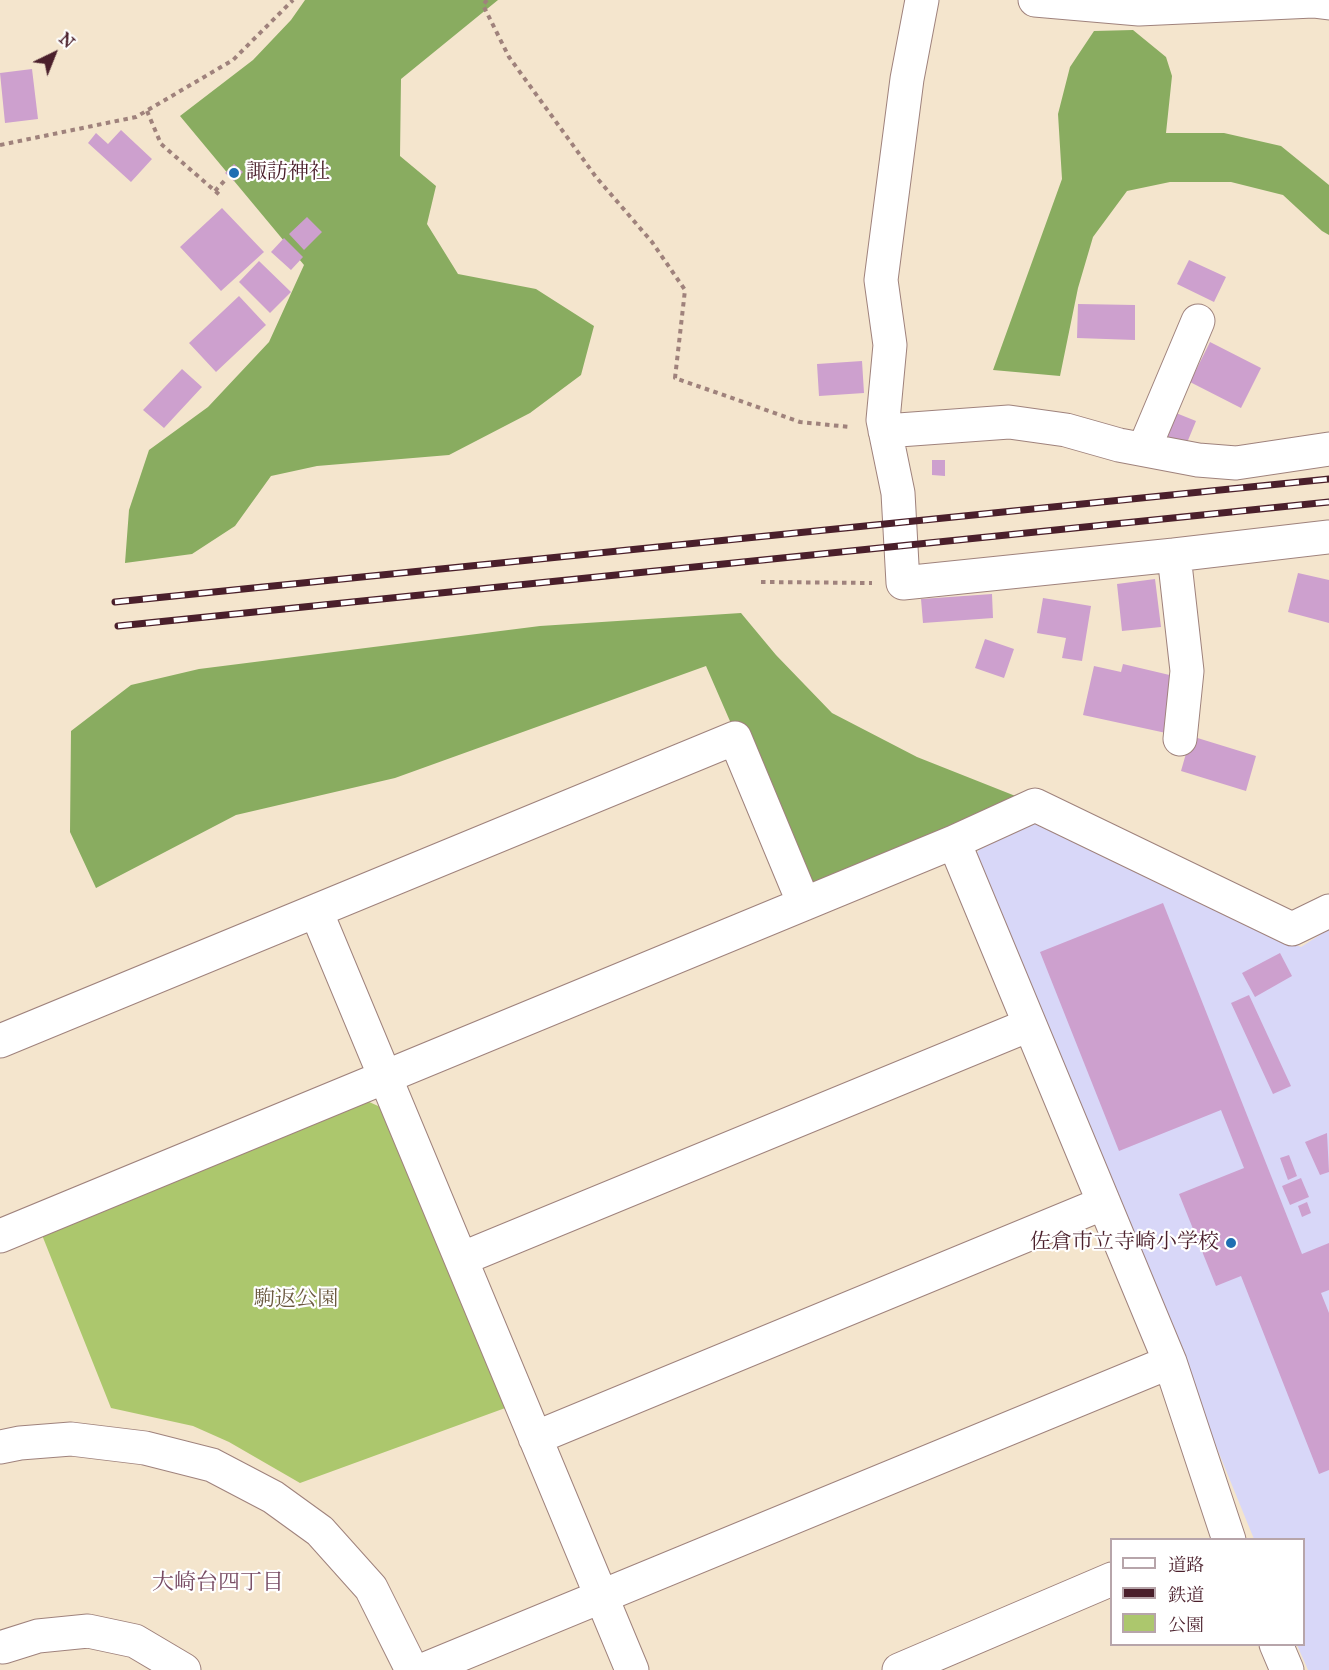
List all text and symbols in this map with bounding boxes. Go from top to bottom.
north arrow [24,24,84,84]
text: N [55,29,78,52]
place label: 諏訪神社 [246,160,330,186]
marker: 諏訪神社 [227,166,241,180]
place label: 佐倉市立寺崎小学校 [1030,1230,1219,1256]
marker: 佐倉市立寺崎小学校 [1224,1236,1238,1250]
park label: 駒返公園 [254,1287,338,1313]
legend [1110,1538,1305,1646]
text: 道路 [1168,1554,1204,1576]
district label: 大崎台四丁目 [152,1571,284,1597]
text: 鉄道 [1168,1584,1204,1606]
text: 公園 [1168,1614,1204,1636]

